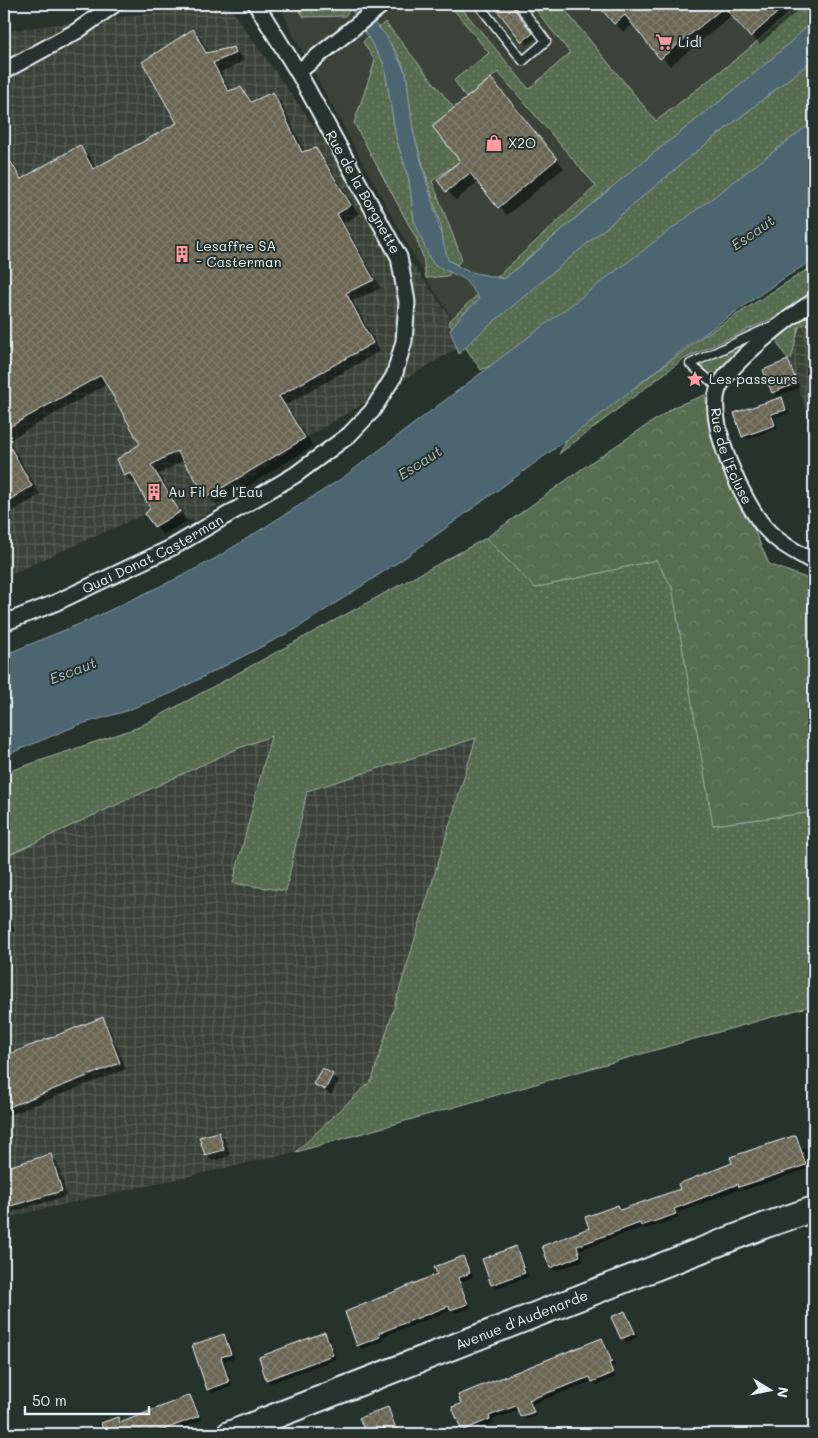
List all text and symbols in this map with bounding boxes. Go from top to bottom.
supermarket icon: Lidl [654,32,674,52]
place label: Lidl [678,32,702,51]
street label: Rue de la Borgnette [322,127,405,257]
shop icon: X2O [484,133,504,153]
place label: X2O [508,133,536,152]
water label: Escaut [727,210,778,254]
place label: Lesaffre SA - Casterman [196,236,281,271]
building icon: Lesaffre SA - Casterman [172,244,192,264]
place icon: Les passeurs [685,369,705,389]
place label: Les passeurs [709,369,797,388]
street label: Rue de l'Ecluse [707,407,757,508]
water label: Escaut [394,440,445,484]
building icon: Au Fil de l'Eau [144,482,164,502]
place label: Au Fil de l'Eau [168,482,263,501]
street label: Quai Donat Casterman [79,510,226,598]
water label: Escaut [46,652,99,688]
street label: Avenue d'Audenarde [452,1285,591,1354]
north arrow [746,1366,796,1416]
scale bar [25,1383,149,1415]
text: N [773,1385,794,1399]
text: 50 m [32,1390,67,1410]

